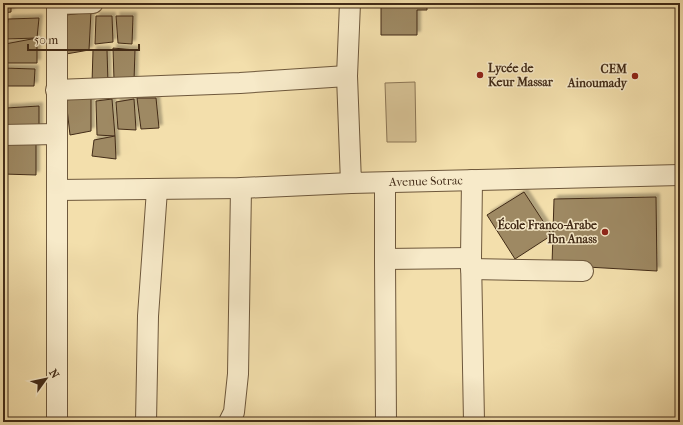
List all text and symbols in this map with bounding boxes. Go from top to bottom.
scale bar [28,26,139,52]
text: 50 m [34,33,58,47]
place label: Lycée de Keur Massar [488,61,554,89]
place label: CEM Ainoumady [567,62,628,91]
marker: Lycée de Keur Massar [475,70,485,80]
marker: CEM Ainoumady [630,71,640,81]
street label: Avenue Sotrac [388,173,463,189]
place label: École Franco-Arabe Ibn Anass [498,217,598,246]
marker: École Franco-Arabe Ibn Anass [600,227,610,237]
north arrow [26,359,66,399]
text: N [46,367,62,381]

